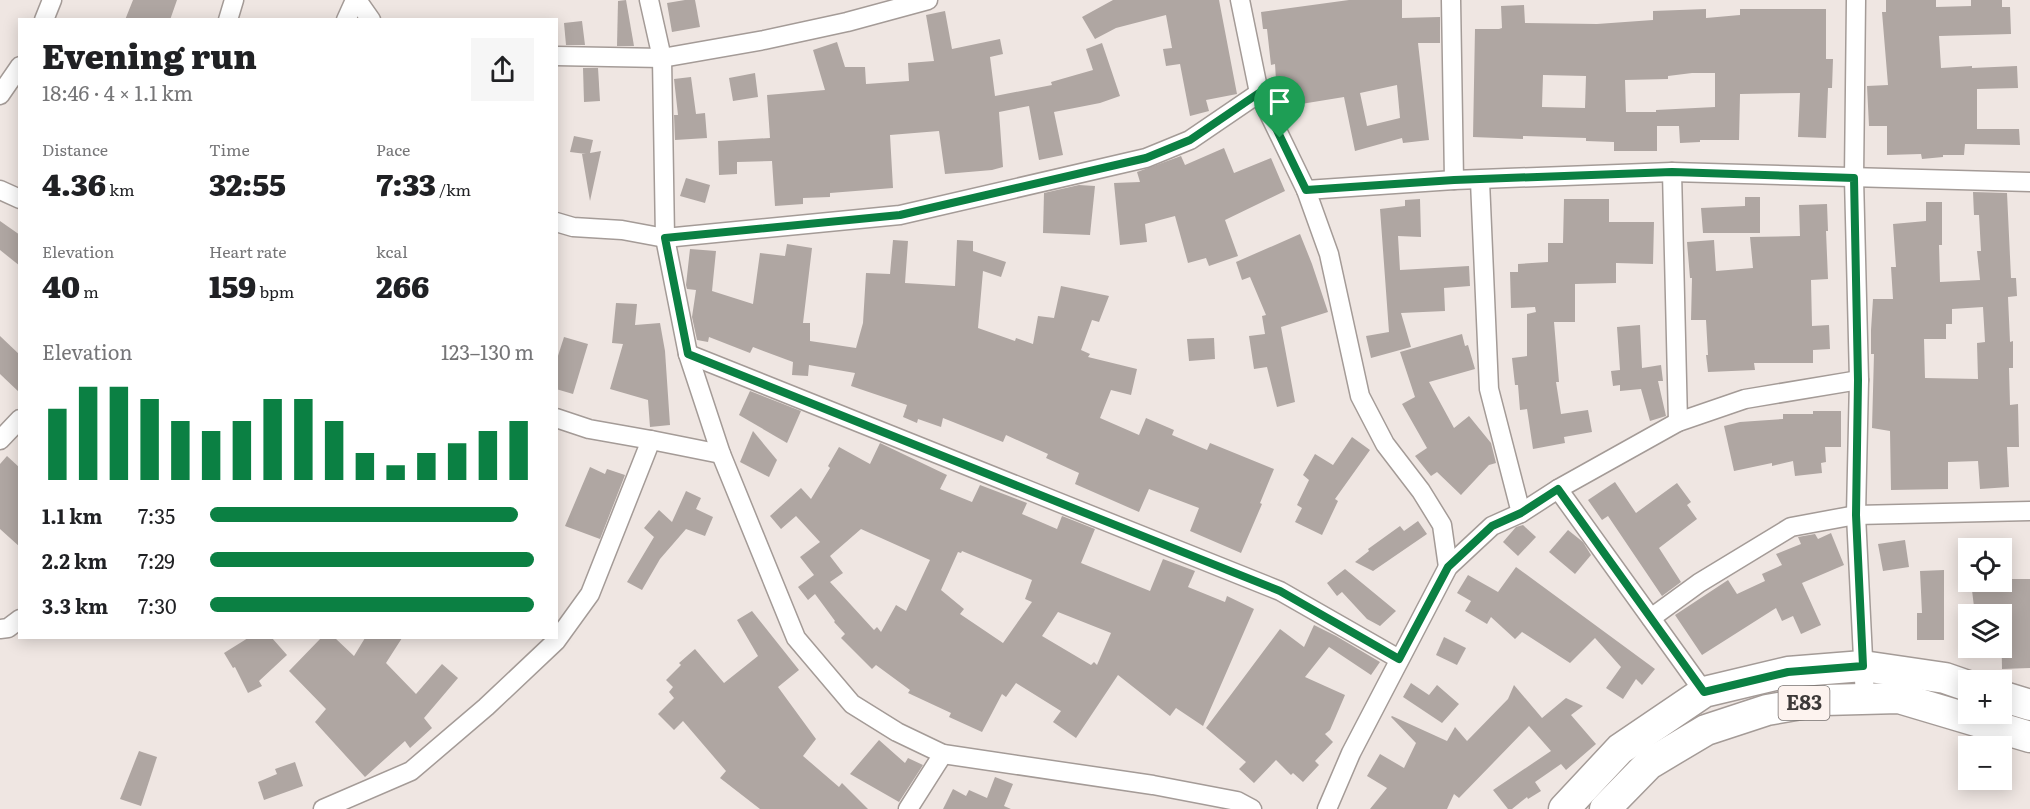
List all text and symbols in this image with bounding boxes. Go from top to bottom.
text: Evening run [42,30,257,79]
button: share [471,38,534,101]
pin [1254,76,1305,138]
text: 18:46 · 4 × 1.1 km [42,77,193,107]
icon: arrive [1263,85,1296,118]
text: Distance [42,137,108,161]
text: Time [209,137,250,161]
text: Pace [376,137,410,161]
text: 4.36 [42,161,106,205]
text: 32:55 [209,161,286,205]
text: 7:33 [376,161,436,205]
text: km [106,177,135,201]
text: /km [436,177,471,201]
text: Elevation [42,239,114,263]
text: Heart rate [209,239,287,263]
text: kcal [376,239,408,263]
text: 40 [42,263,80,307]
text: 159 [209,263,256,307]
text: 266 [376,263,429,307]
text: m [80,279,99,303]
text: bpm [256,279,294,303]
text: Elevation [42,336,132,366]
text: 123–130 m [441,336,534,366]
text: 1.1 km [42,500,102,530]
text: 7:35 [138,500,175,530]
map controls [1958,538,2012,790]
button: locate [1958,538,2012,592]
text: 2.2 km [42,545,107,575]
text: 7:29 [138,545,175,575]
text: 3.3 km [42,590,108,620]
text: 7:30 [138,590,177,620]
button: layers [1958,604,2012,658]
button: + [1958,670,2012,724]
road number: E83 [1778,686,1830,720]
button: − [1958,736,2012,790]

